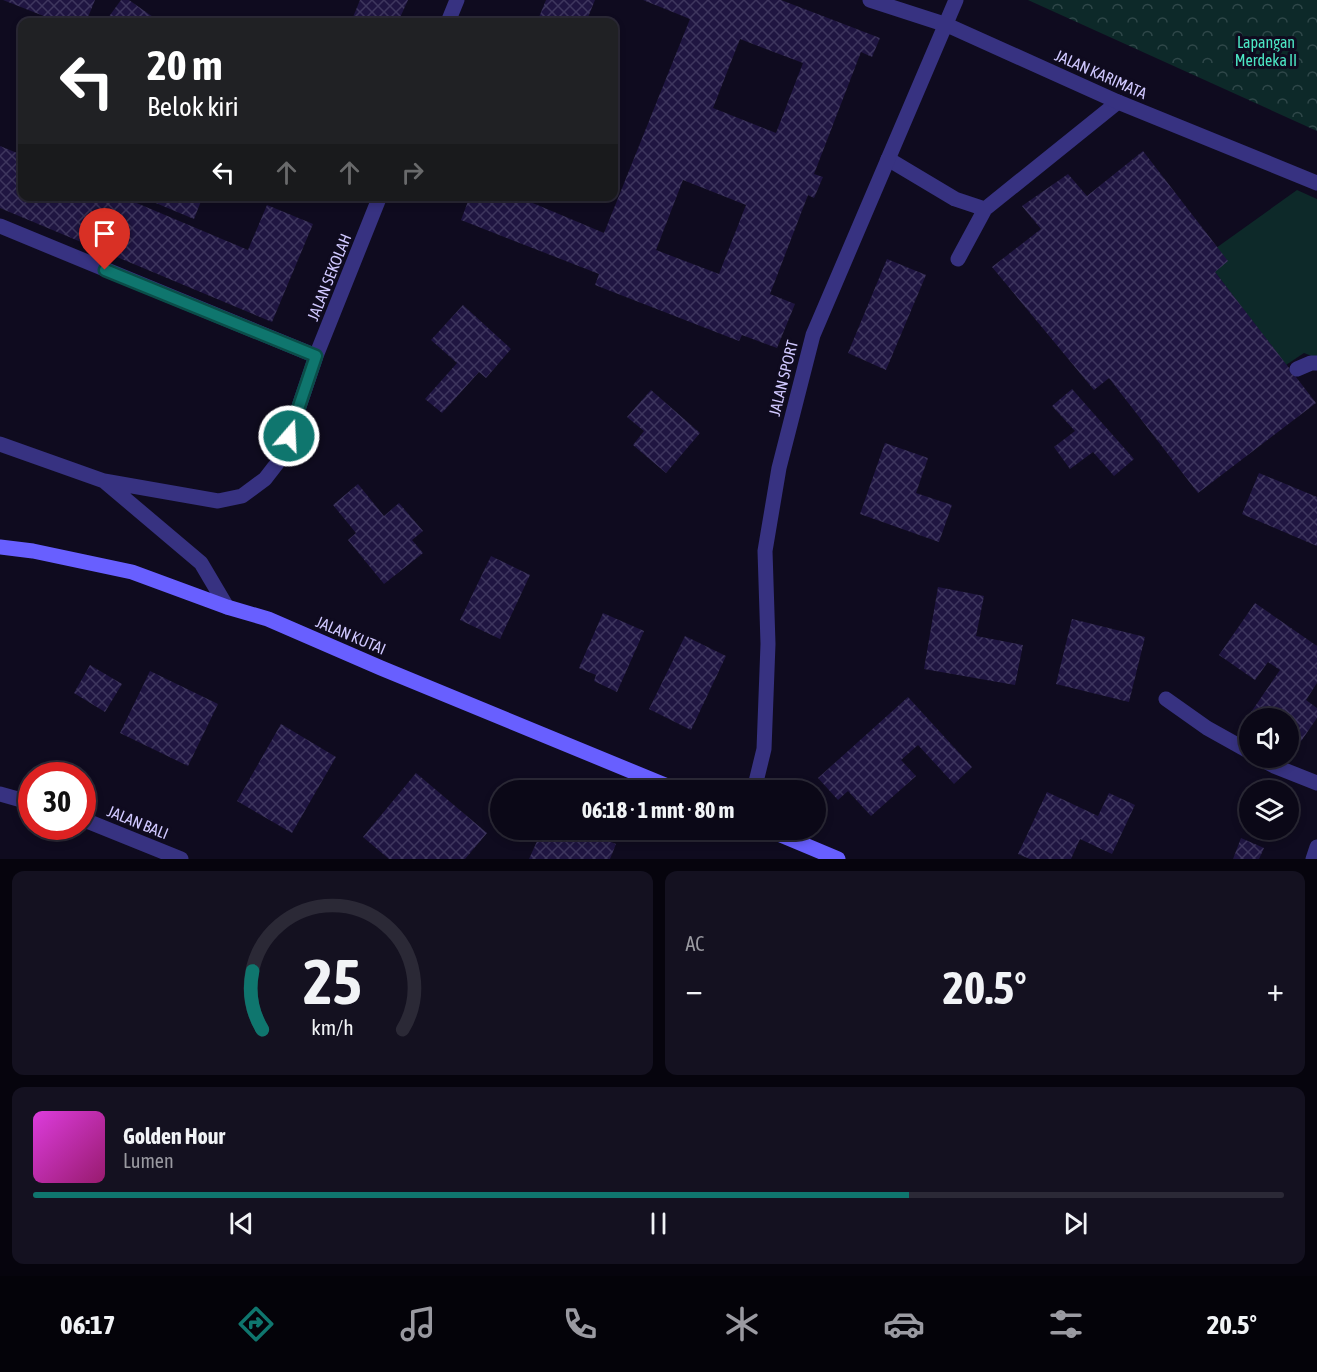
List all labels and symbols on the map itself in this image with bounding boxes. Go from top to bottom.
park label: Lapangan Merdeka II [1235,33,1297,69]
street label: JALAN KARIMATA [1052,46,1150,102]
pin [79,208,130,270]
street label: JALAN SEKOLAH [303,231,355,323]
street label: JALAN SPORT [765,338,801,418]
position arrow [257,404,321,468]
street label: JALAN KUTAI [313,612,389,658]
speed limit sign: 30 [18,762,96,840]
street label: JALAN BALI [105,802,171,842]

